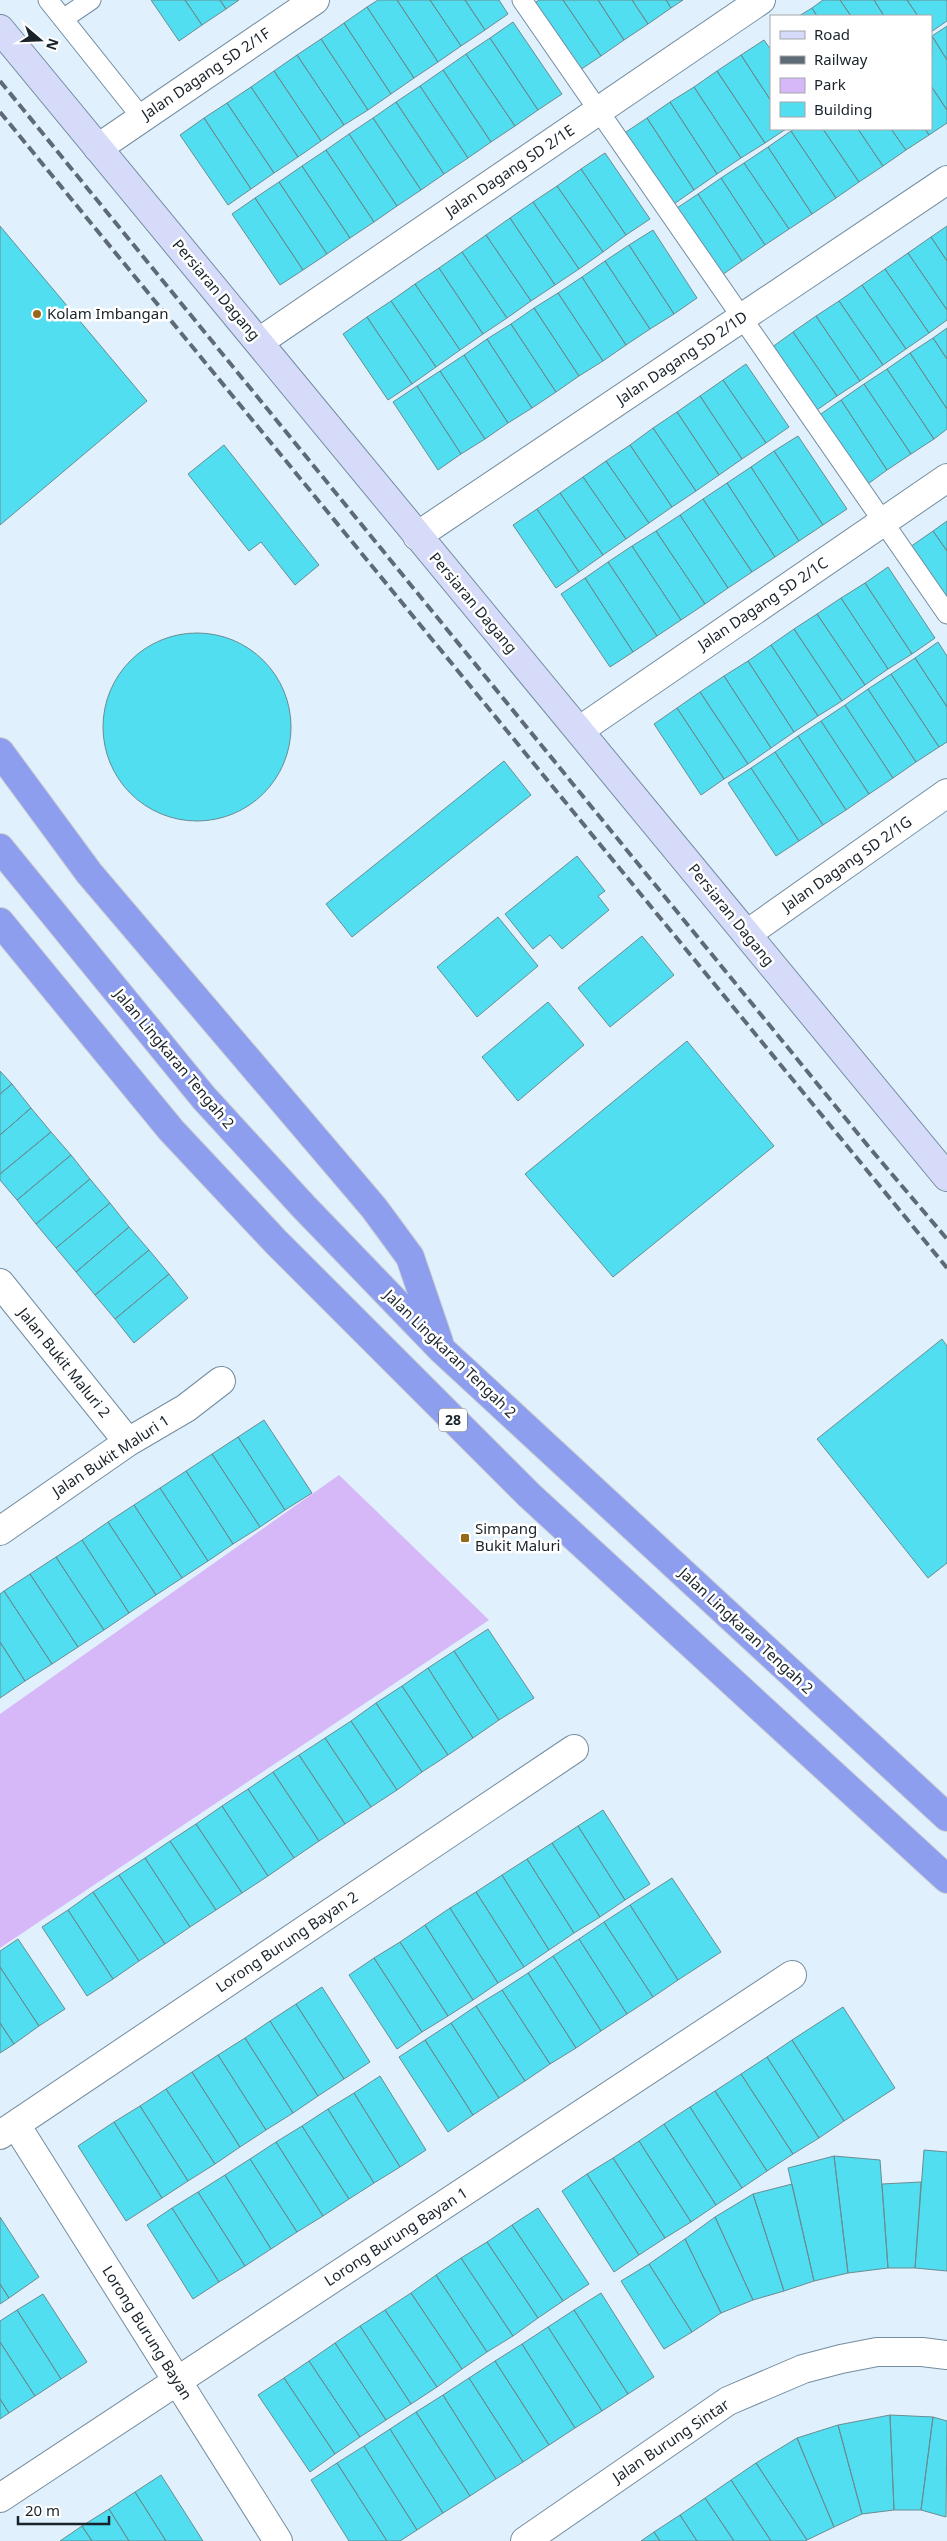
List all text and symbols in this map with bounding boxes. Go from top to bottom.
north arrow [15,15,65,65]
legend [770,15,932,130]
street label: Jalan Dagang SD 2/1F [136,23,274,125]
text: Road [814,24,850,44]
text: N [42,36,64,53]
text: Railway [814,49,868,69]
text: Park [814,74,846,94]
text: Building [814,99,872,119]
street label: Jalan Dagang SD 2/1E [439,120,578,222]
street label: Persiaran Dagang [169,235,265,344]
place label: Kolam Imbangan [47,303,169,323]
street label: Jalan Dagang SD 2/1D [610,306,751,410]
marker: Kolam Imbangan [31,308,43,320]
street label: Persiaran Dagang [426,548,522,657]
street label: Jalan Dagang SD 2/1C [692,552,832,655]
street label: Jalan Dagang SD 2/1G [776,811,915,917]
street label: Persiaran Dagang [684,859,779,970]
street label: Jalan Lingkaran Tengah 2 [109,983,239,1132]
street label: Jalan Lingkaran Tengah 2 [379,1283,521,1422]
street label: Jalan Bukit Maluri 2 [13,1302,115,1421]
road number: 28 [439,1408,467,1432]
street label: Jalan Bukit Maluri 1 [46,1410,173,1502]
place label: Simpang Bukit Maluri [475,1518,560,1555]
marker: Simpang Bukit Maluri [459,1532,471,1544]
street label: Jalan Lingkaran Tengah 2 [674,1561,818,1698]
street label: Lorong Burung Bayan 2 [212,1886,361,1996]
street label: Lorong Burung Bayan 1 [320,2182,471,2290]
street label: Lorong Burung Bayan [98,2262,197,2403]
street label: Jalan Burung Sintar [607,2394,733,2488]
scale bar [18,2494,109,2526]
text: 20 m [25,2500,60,2520]

